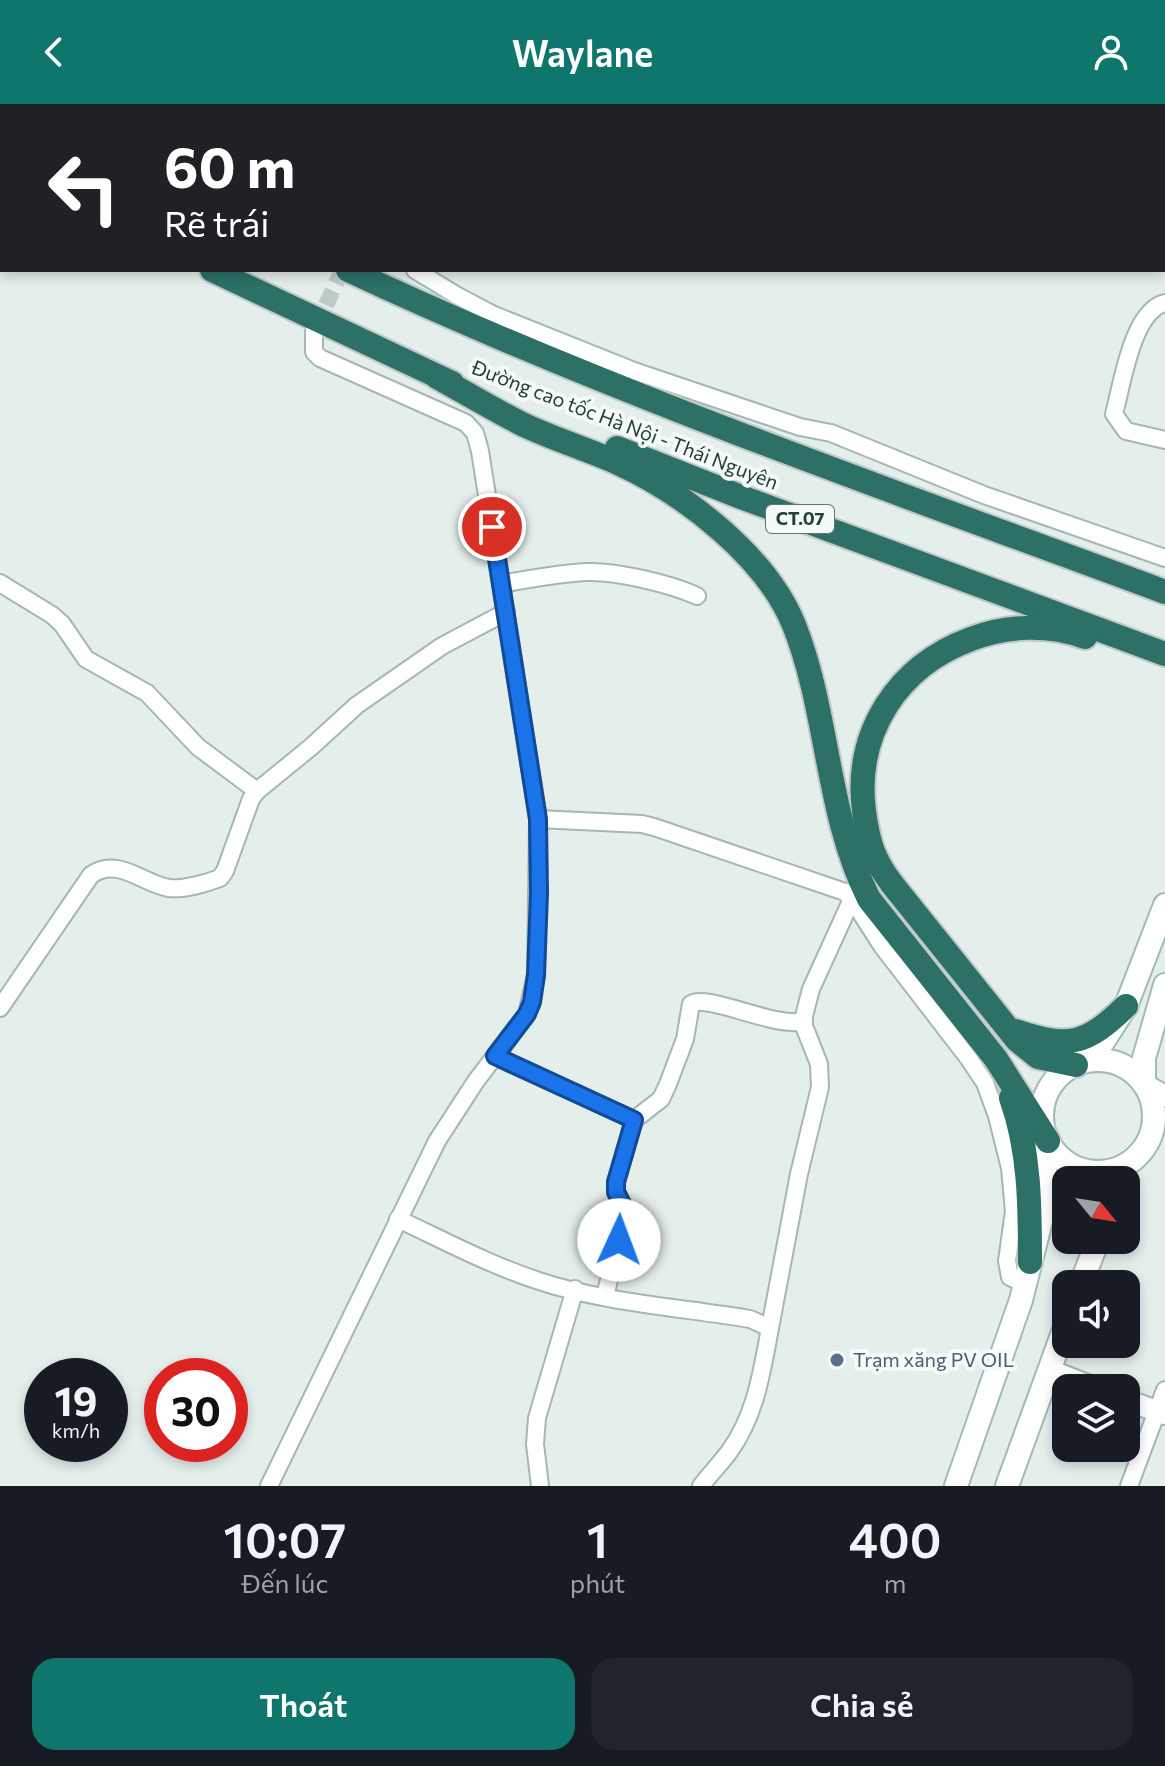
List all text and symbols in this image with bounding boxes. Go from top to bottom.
icon: back [32,30,76,74]
text: Waylane [512,30,653,74]
icon: person [1089,30,1133,74]
text: 60 m [164,131,295,200]
icon: left [32,136,136,240]
text: Rẽ trái [164,200,270,244]
street label: Đường cao tốc Hà Nội - Thái Nguyên [468,354,782,494]
pin [458,493,526,561]
icon: arrive [470,505,514,549]
road number: CT.07 [766,505,834,533]
north arrow [1052,1166,1140,1254]
map controls [1052,1166,1140,1462]
position arrow [577,1198,661,1282]
button: sound [1052,1270,1140,1358]
place label: Trạm xăng PV OIL [853,1347,1014,1371]
marker: Trạm xăng PV OIL [828,1351,846,1369]
speed limit sign: 30 [144,1358,248,1462]
button: layers [1052,1374,1140,1462]
text: 19 [55,1375,97,1424]
text: km/h [52,1418,100,1442]
text: 10:07 [224,1509,346,1568]
text: 1 [587,1509,608,1568]
text: 400 [849,1509,941,1568]
text: Đến lúc [242,1567,328,1598]
text: phút [570,1567,625,1598]
text: m [884,1567,906,1598]
button: Thoát [32,1658,575,1750]
button: Chia sẻ [591,1658,1133,1750]

